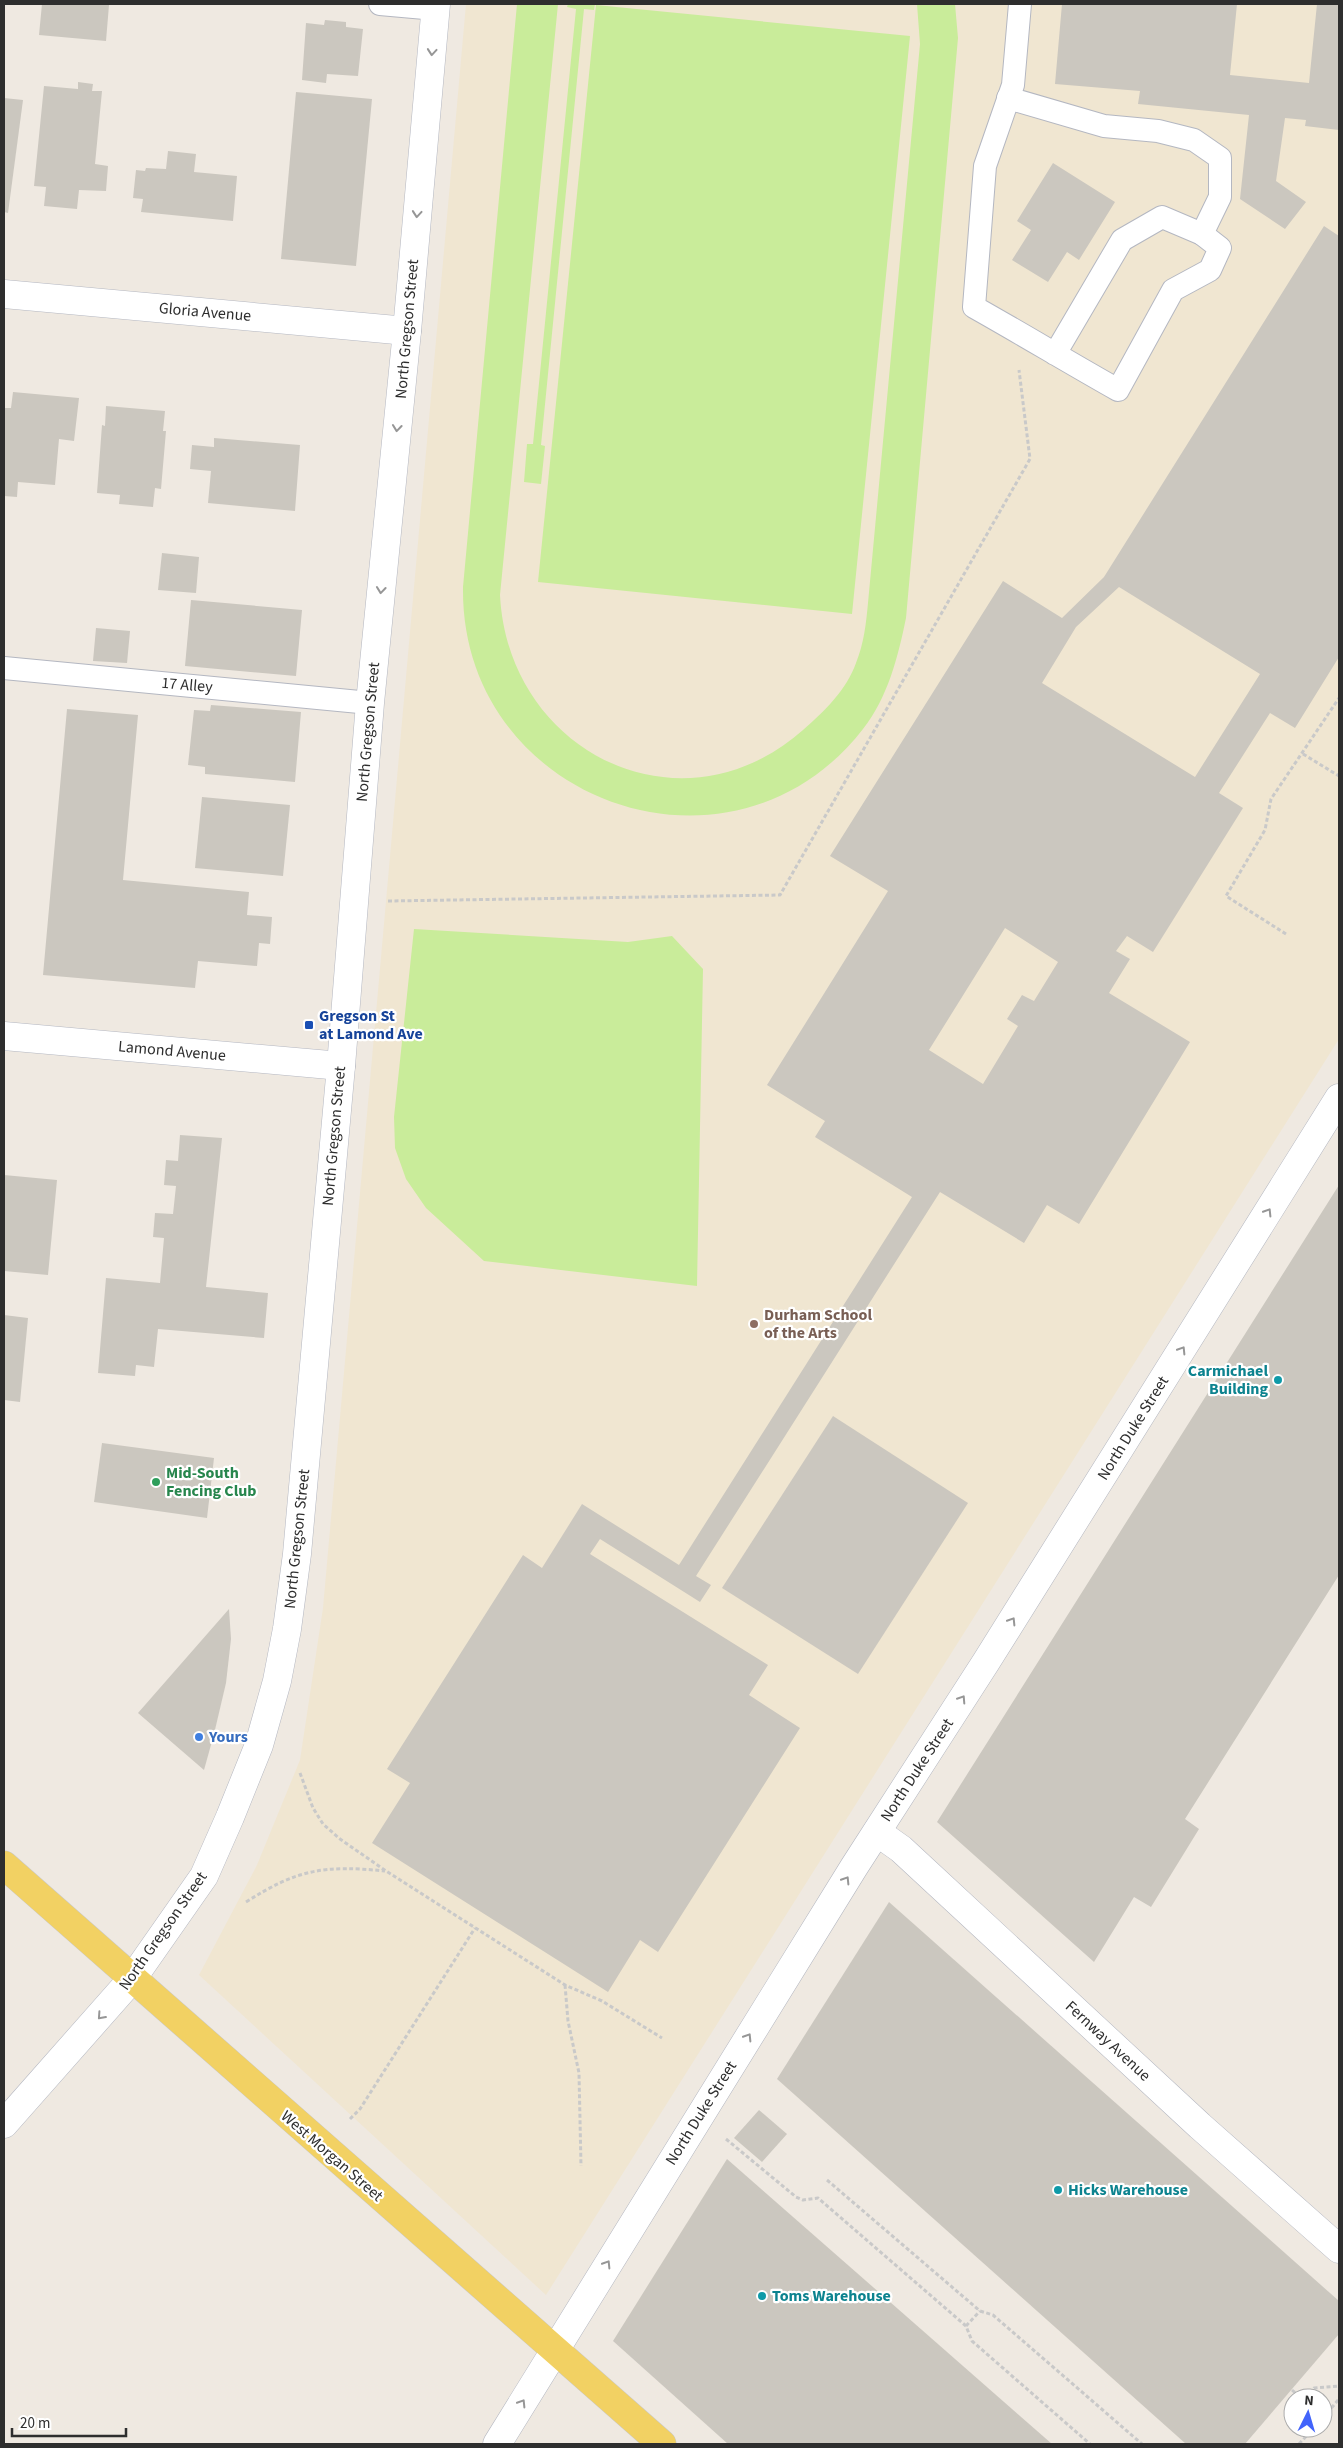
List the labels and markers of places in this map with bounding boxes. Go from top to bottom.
place label: Gregson St at Lamond Ave [319,1005,423,1045]
marker: Gregson St at Lamond Ave [303,1019,315,1031]
place label: Durham School of the Arts [764,1304,872,1344]
marker: Durham School of the Arts [748,1318,760,1330]
place label: Carmichael Building [1188,1360,1268,1400]
marker: Carmichael Building [1272,1374,1284,1386]
place label: Mid-South Fencing Club [166,1462,256,1502]
marker: Mid-South Fencing Club [150,1476,162,1488]
place label: Yours [208,1726,248,1748]
marker: Yours [193,1731,205,1743]
place label: Hicks Warehouse [1068,2179,1188,2201]
marker: Hicks Warehouse [1052,2184,1064,2196]
place label: Toms Warehouse [772,2285,891,2307]
marker: Toms Warehouse [756,2290,768,2302]

